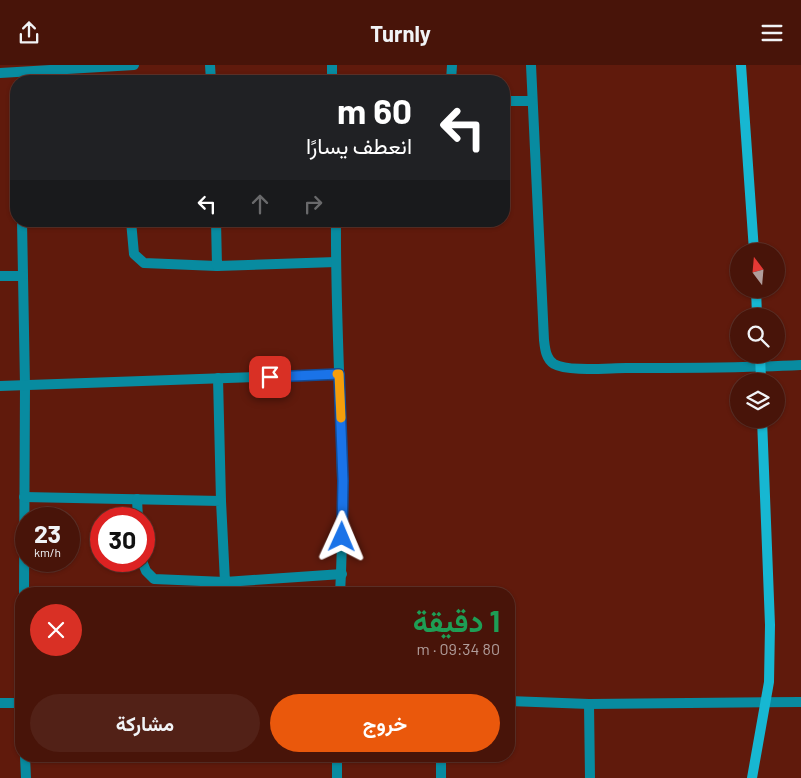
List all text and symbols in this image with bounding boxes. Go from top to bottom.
icon: share [15,19,43,47]
icon: menu [758,19,786,47]
text: Turnly [370,20,431,46]
text: 60 m [337,89,412,131]
icon: left [430,95,495,160]
text: انعطف يسارًا [306,132,412,158]
icon: left [193,190,221,218]
icon: ahead [246,190,274,218]
icon: right [299,190,327,218]
north arrow [730,243,785,297]
map controls [730,243,785,428]
button: search [730,308,785,363]
pin [249,356,291,398]
icon: arrive [256,363,284,391]
button: layers [730,373,785,428]
speed limit sign: 30 [90,507,155,572]
position arrow [315,510,367,562]
text: 23 [34,518,61,548]
text: km/h [34,545,61,559]
text: 1 دقيقة [413,602,500,638]
button: close [30,604,82,656]
text: 80 m · 09:34 [417,639,500,658]
button: مشاركة [30,694,260,752]
button: خروج [270,694,500,752]

